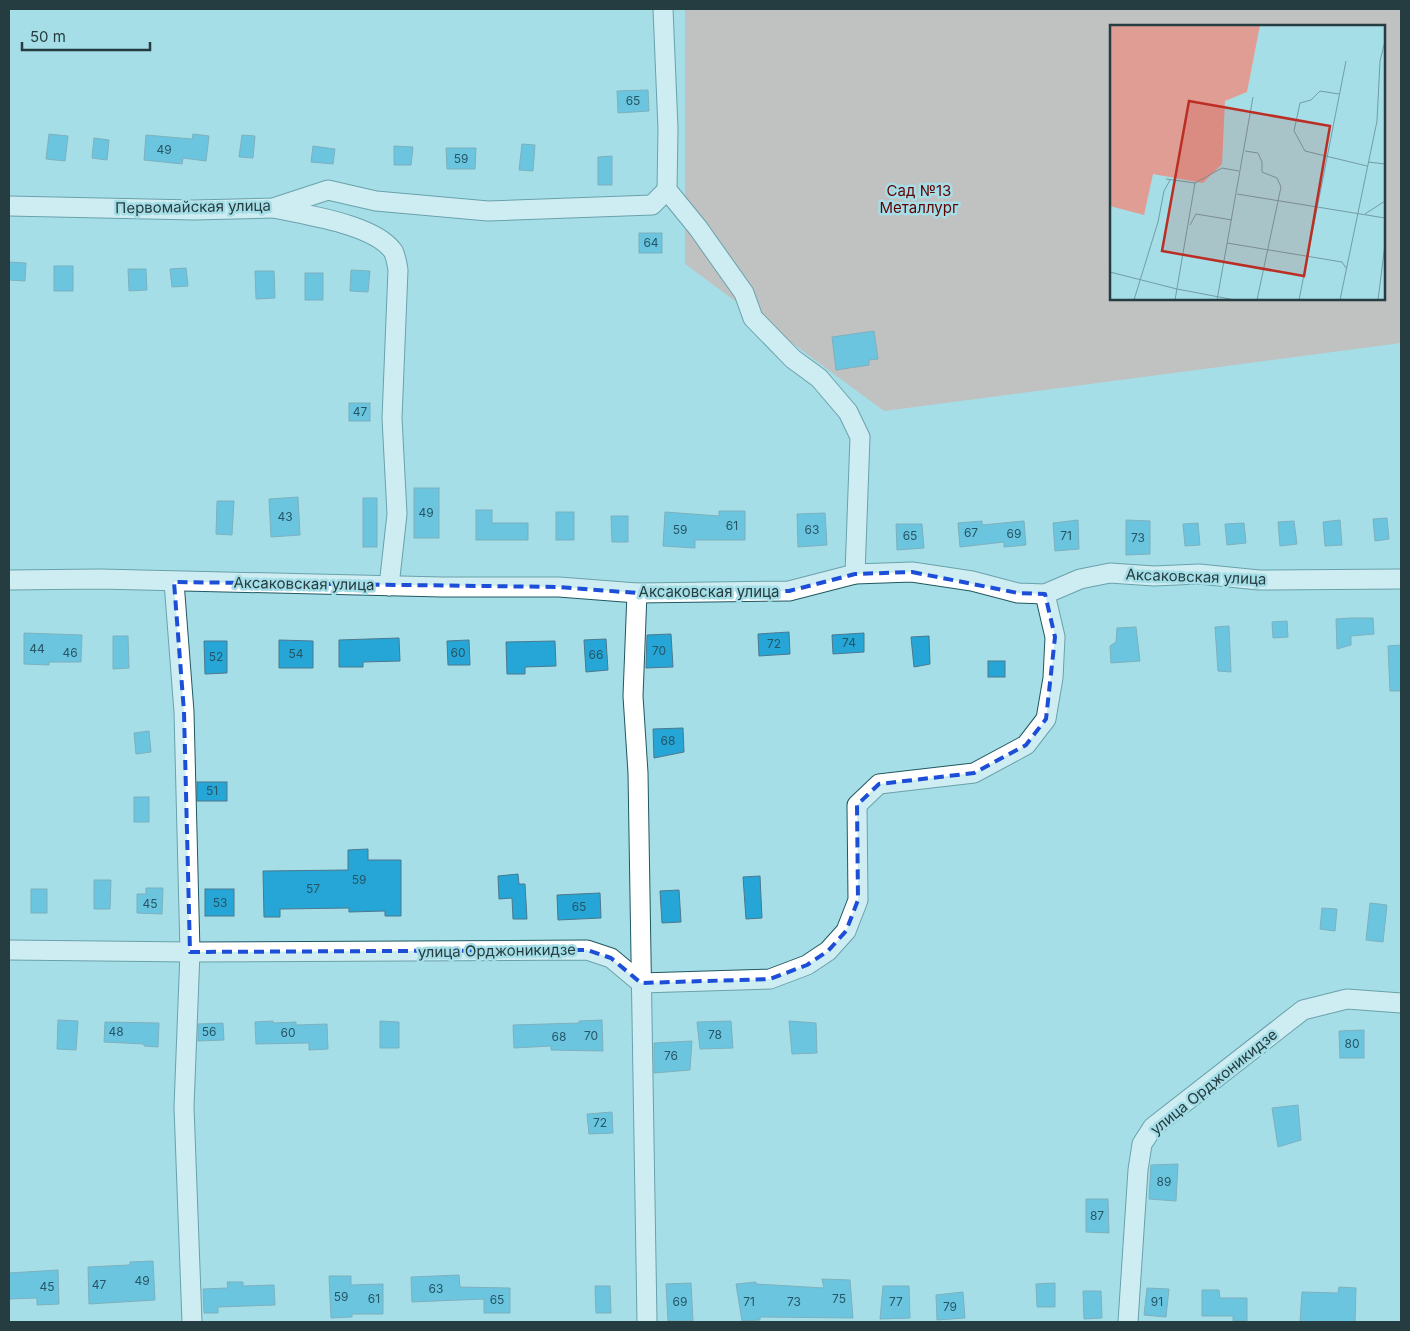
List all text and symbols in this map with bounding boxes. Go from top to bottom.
scale bar [22,20,150,52]
inset map [1110,25,1385,300]
text: 50 m [30,27,66,46]
house number: 65 [626,93,640,108]
house number: 49 [156,142,172,157]
house number: 59 [454,151,468,166]
park label: Сад №13 Металлург [880,181,959,217]
street label: Первомайская улица [115,196,271,217]
house number: 64 [643,235,659,250]
house number: 47 [353,404,367,419]
house number: 49 [418,505,434,520]
house number: 43 [277,509,293,524]
house number: 61 [726,518,738,533]
house number: 59 [673,522,687,537]
house number: 63 [805,522,819,537]
house number: 67 [964,525,978,540]
house number: 69 [1007,526,1021,541]
house number: 65 [903,528,917,543]
house number: 71 [1060,528,1072,543]
house number: 73 [1131,530,1145,545]
street label: Аксаковская улица [1125,565,1267,588]
street label: Аксаковская улица [233,573,375,594]
street label: Аксаковская улица [639,582,779,601]
house number: 74 [842,635,856,650]
house number: 72 [767,636,781,651]
house number: 44 [29,641,45,656]
house number: 70 [652,643,666,658]
house number: 46 [62,645,78,660]
house number: 60 [450,645,466,660]
house number: 54 [288,646,304,661]
house number: 66 [589,647,603,662]
house number: 52 [209,649,223,664]
house number: 68 [661,733,675,748]
house number: 51 [206,783,218,798]
house number: 59 [352,872,366,887]
house number: 57 [306,881,320,896]
house number: 53 [213,895,227,910]
house number: 45 [142,896,158,911]
house number: 65 [572,899,586,914]
street label: улица Орджоникидзе [418,940,576,961]
house number: 48 [108,1024,124,1039]
house number: 56 [202,1024,216,1039]
street label: улица Орджоникидзе [1146,1024,1281,1139]
house number: 60 [280,1025,296,1040]
house number: 78 [708,1027,722,1042]
house number: 70 [584,1028,598,1043]
house number: 68 [552,1029,566,1044]
house number: 80 [1345,1036,1360,1051]
house number: 76 [664,1048,678,1063]
house number: 72 [593,1115,607,1130]
house number: 89 [1157,1174,1171,1189]
house number: 87 [1090,1208,1104,1223]
house number: 49 [134,1273,150,1288]
house number: 47 [92,1277,106,1292]
house number: 45 [39,1279,55,1294]
house number: 63 [429,1281,443,1296]
house number: 59 [334,1289,348,1304]
house number: 61 [368,1291,380,1306]
house number: 75 [832,1291,846,1306]
house number: 65 [490,1292,504,1307]
house number: 69 [673,1294,687,1309]
house number: 71 [743,1294,755,1309]
house number: 73 [787,1294,801,1309]
house number: 77 [889,1294,903,1309]
house number: 91 [1151,1294,1163,1309]
house number: 79 [943,1299,957,1314]

